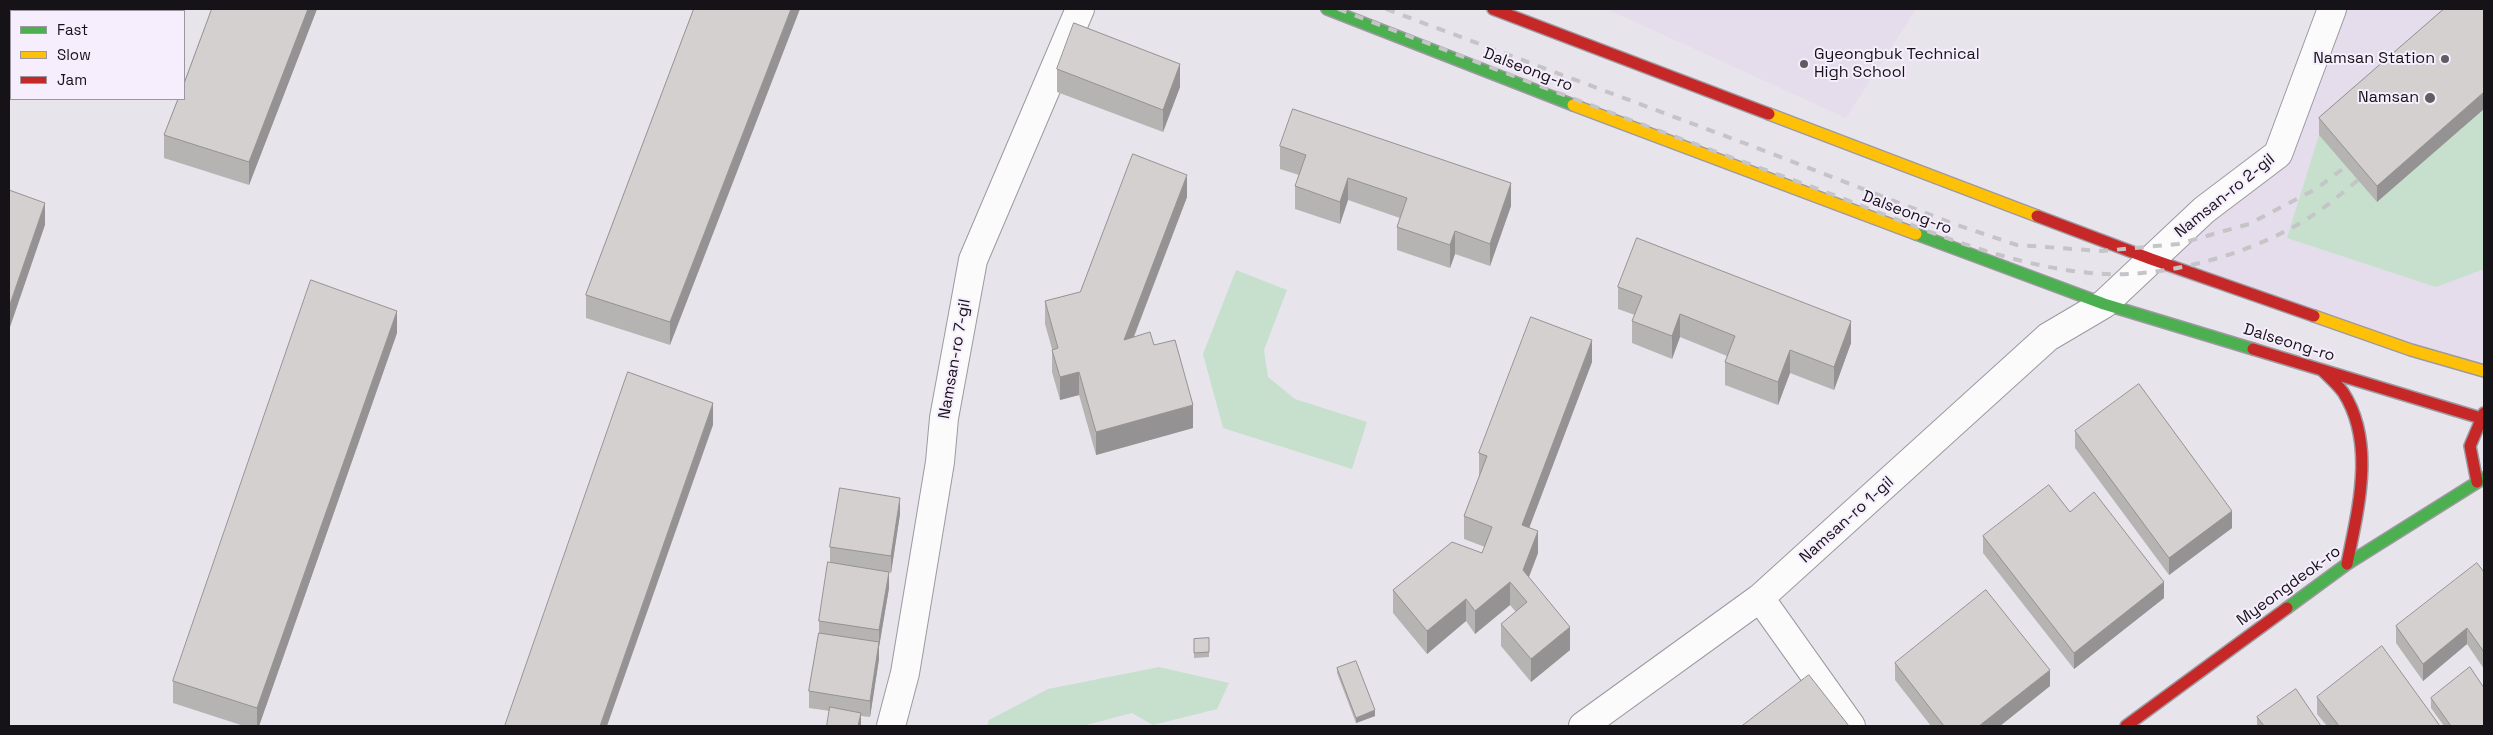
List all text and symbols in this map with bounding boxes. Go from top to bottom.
legend [10,10,185,100]
text: Fast [57,20,88,39]
street label: Dalseong-ro [1480,44,1576,96]
text: Slow [57,45,91,64]
place label: Gyeongbuk Technical High School [1814,45,1980,83]
place label: Namsan Station [2313,49,2435,69]
marker: Namsan Station [2439,53,2451,65]
marker: Gyeongbuk Technical High School [1798,58,1810,70]
text: Jam [57,70,87,89]
place label: Namsan [2358,88,2419,108]
marker: Namsan [2423,91,2437,105]
street label: Namsan-ro 2-gil [2171,150,2279,242]
street label: Dalseong-ro [1859,187,1955,239]
street label: Namsan-ro 7-gil [935,298,975,420]
street label: Dalseong-ro [2241,320,2337,366]
street label: Namsan-ro 1-gil [1796,473,1898,567]
street label: Myeongdeok-ro [2233,542,2345,630]

